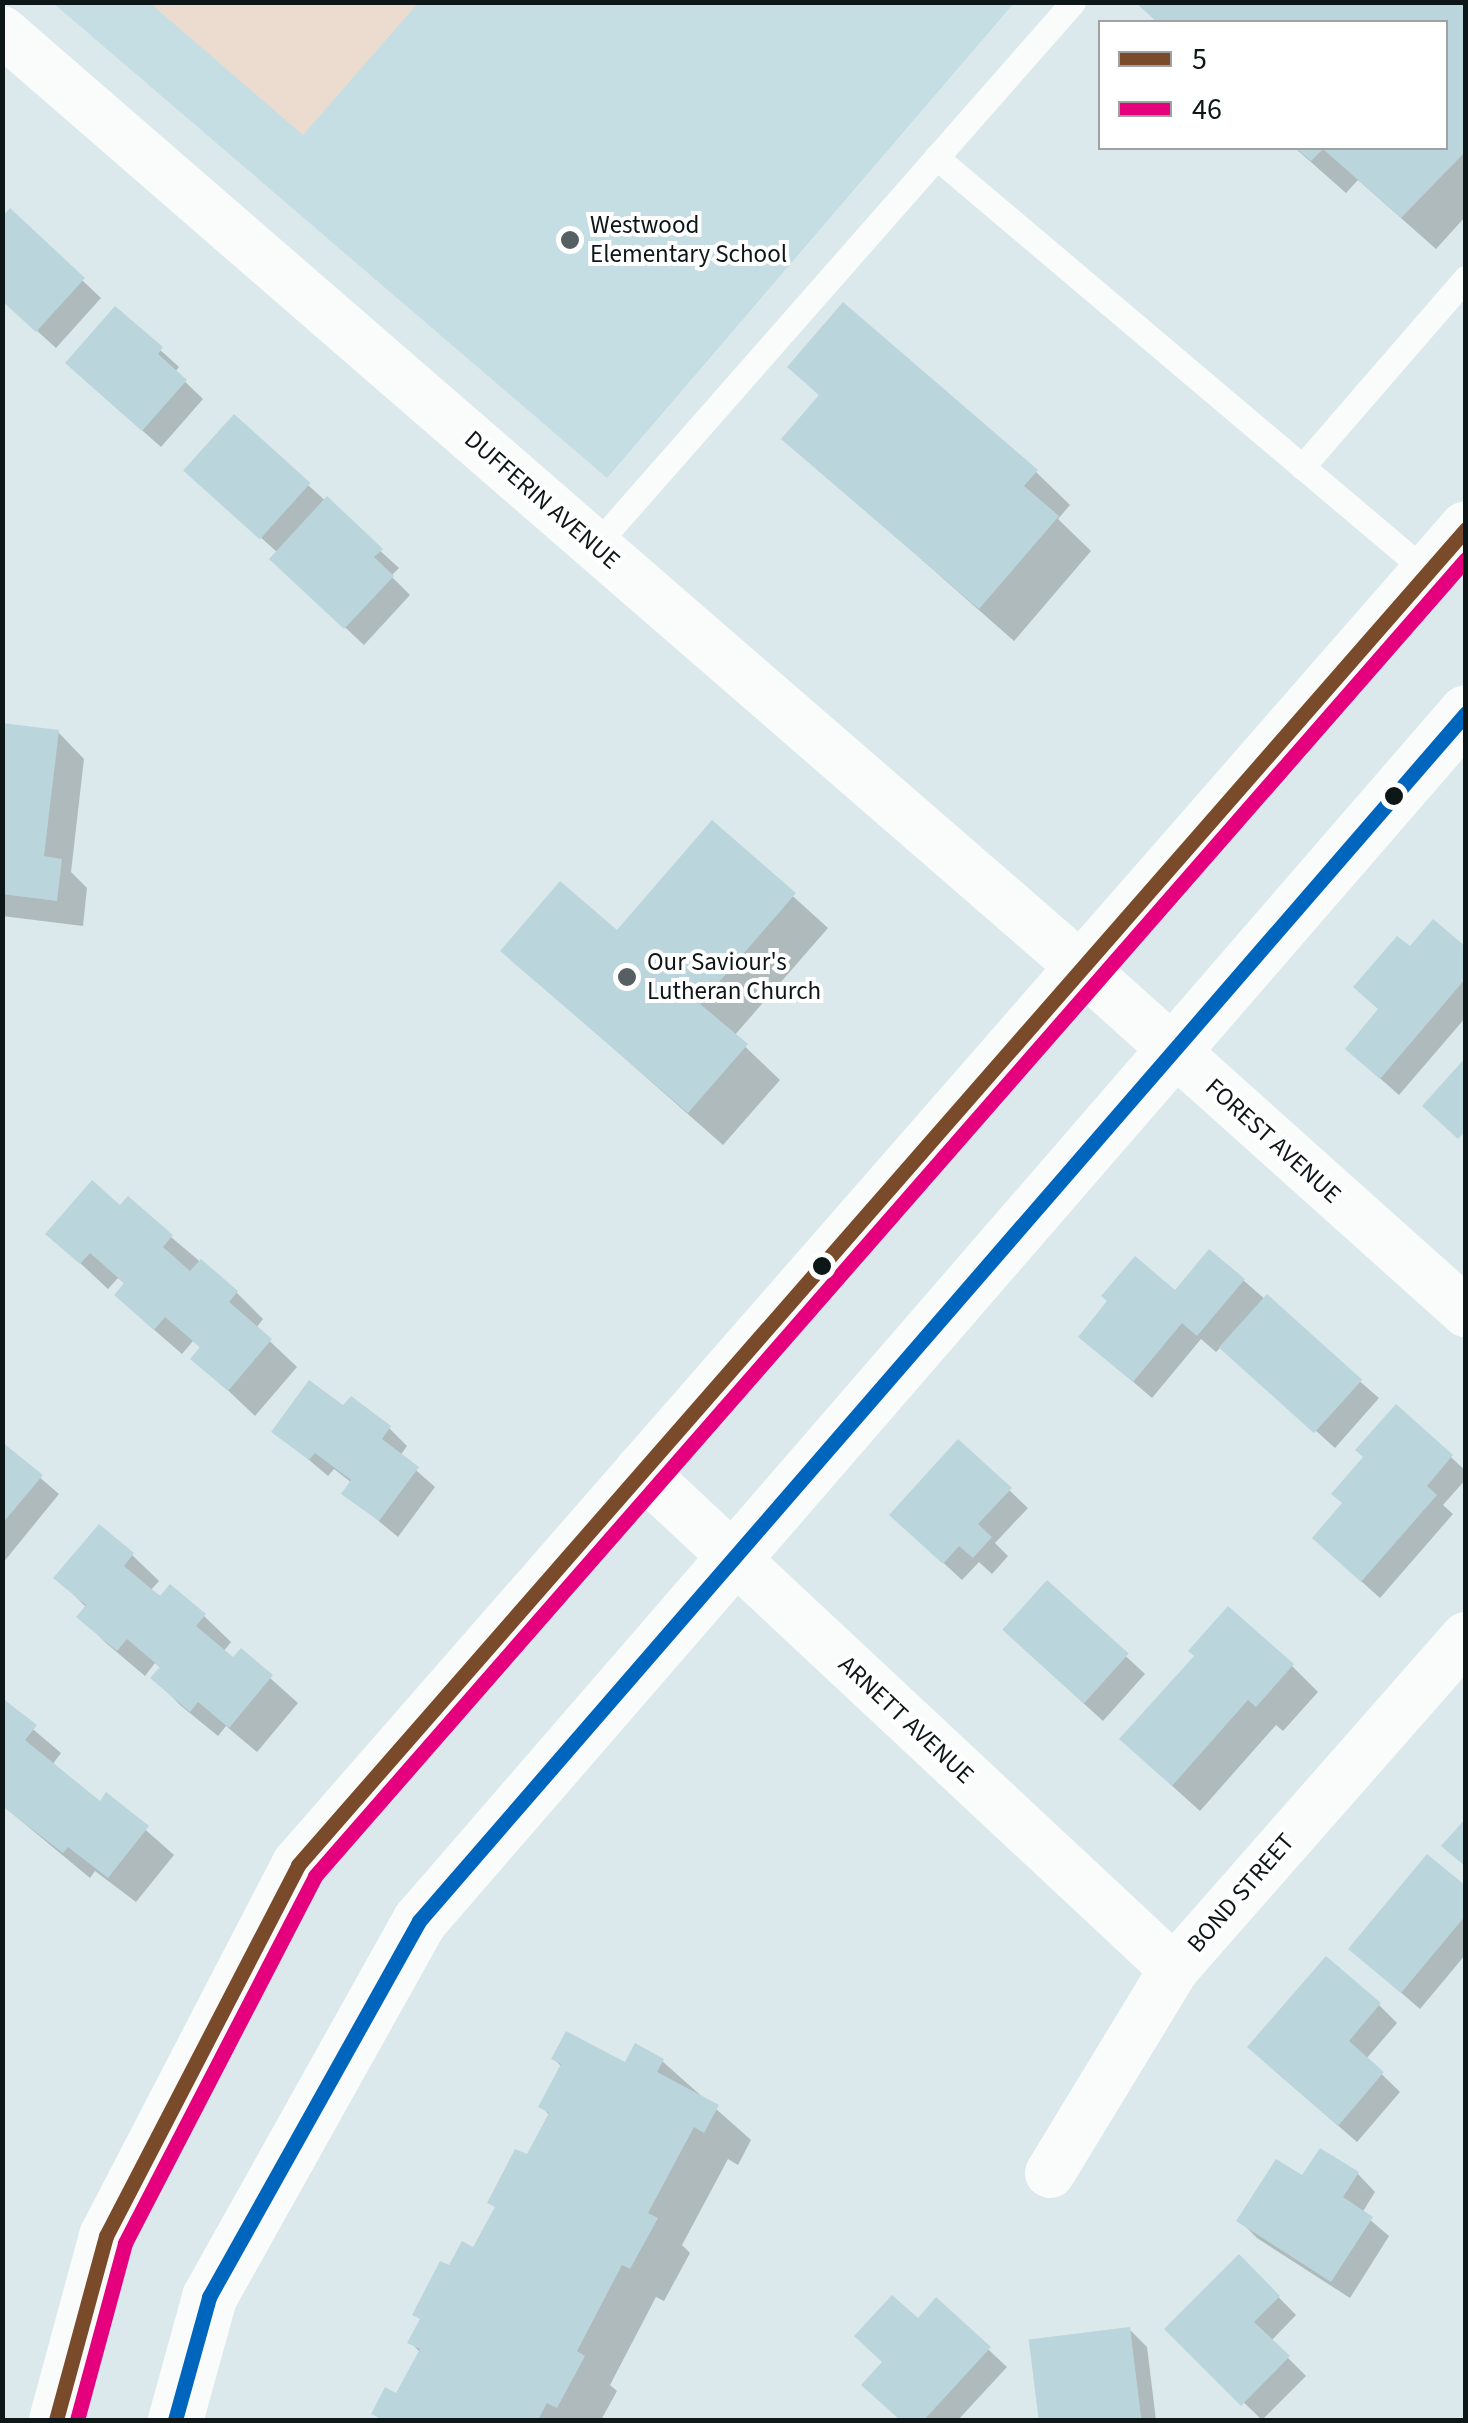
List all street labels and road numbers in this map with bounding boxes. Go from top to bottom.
street label: DUFFERIN AVENUE [458,424,626,576]
street label: FOREST AVENUE [1199,1072,1347,1210]
street label: ARNETT AVENUE [832,1650,980,1790]
street label: BOND STREET [1181,1827,1301,1959]

